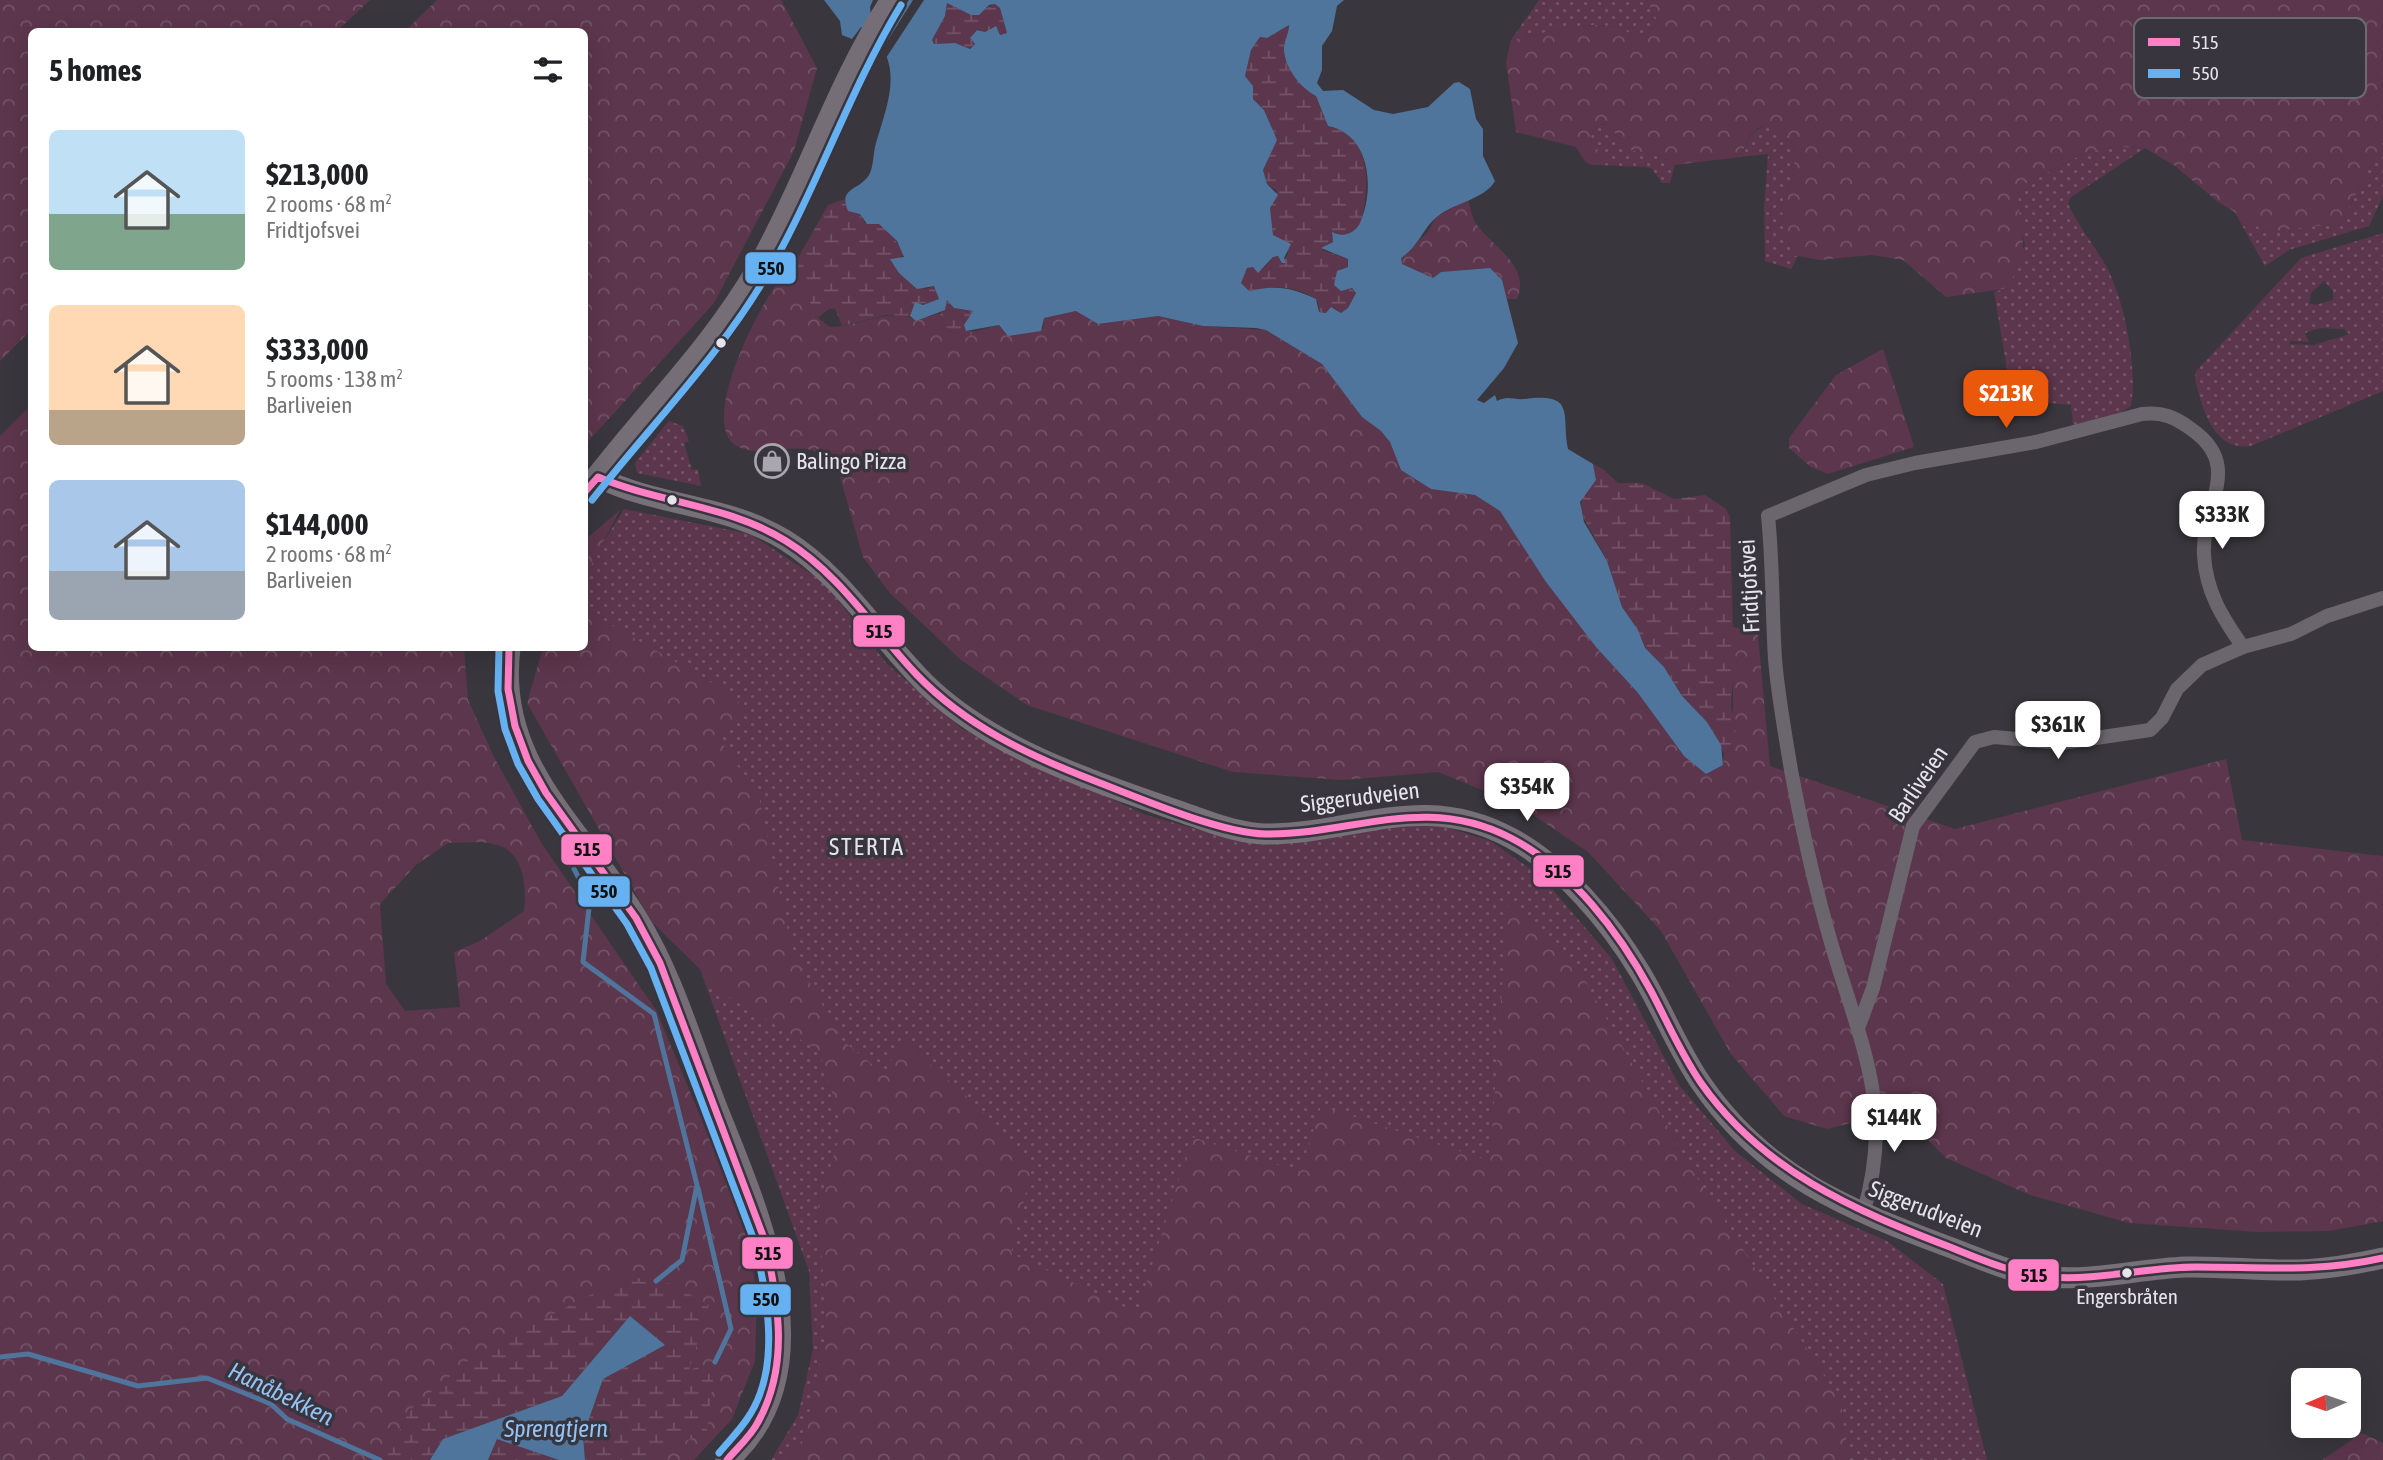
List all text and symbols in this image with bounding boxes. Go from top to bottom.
legend [2134,18,2366,98]
text: 515 [2192,31,2219,53]
icon: filters [529,51,567,89]
text: 5 homes [49,53,142,87]
text: 550 [2192,62,2219,84]
text: $213,000 [266,157,369,191]
icon: home [105,158,189,242]
text: 2 rooms · 68 m² [266,191,392,217]
text: Fridtjofsvei [266,217,360,243]
line badge: 550 [744,251,797,285]
text: 550 [758,257,784,279]
text: $333,000 [266,332,369,366]
icon: home [105,333,189,417]
unlabelled marker [714,336,728,350]
text: 5 rooms · 138 m² [266,366,403,392]
pin: $213K [1957,370,2055,430]
text: $213K [1979,380,2033,406]
text: Barliveien [266,392,352,418]
shop icon: Balingo Pizza [753,442,791,480]
place label: Balingo Pizza [796,448,907,474]
pin: $333K [2173,491,2271,551]
unlabelled marker [665,493,679,507]
text: $333K [2195,501,2249,527]
text: $144,000 [266,507,369,541]
icon: home [105,508,189,592]
street label: Fridtjofsvei [1734,538,1764,634]
text: 2 rooms · 68 m² [266,541,392,567]
text: Barliveien [266,567,352,593]
line badge: 515 [852,614,906,648]
text: 515 [866,620,892,642]
pin: $361K [2009,702,2107,761]
text: $361K [2031,711,2085,737]
street label: Barliveien [1883,741,1953,827]
pin: $354K [1478,764,1576,823]
text: $354K [1500,773,1554,799]
street label: Siggerudveien [1299,777,1421,817]
line badge: 515 [560,833,613,866]
district label: STERTA [829,833,905,860]
text: 515 [574,838,600,860]
line badge: 515 [1532,854,1585,888]
text: 515 [1545,860,1571,882]
line badge: 550 [577,875,631,908]
text: 550 [591,880,617,902]
pin: $144K [1845,1094,1943,1154]
text: $144K [1867,1104,1921,1130]
street label: Siggerudveien [1866,1175,1986,1243]
line badge: 515 [741,1236,794,1270]
text: 515 [755,1242,781,1264]
line badge: 515 [2007,1258,2060,1292]
text: 515 [2021,1264,2047,1286]
marker: Engersbråten [2120,1266,2134,1280]
line badge: 550 [739,1283,792,1316]
place label: Engersbråten [2076,1284,2178,1308]
text: 550 [753,1288,779,1310]
water label: Hanåbekken [224,1357,338,1431]
north arrow [2291,1368,2361,1438]
map controls [2291,1368,2361,1438]
water label: Sprengtjern [503,1415,608,1442]

